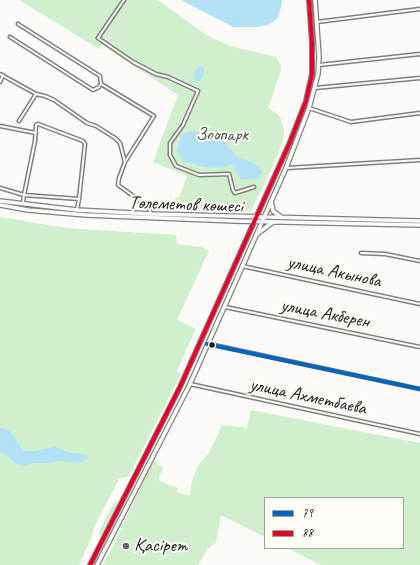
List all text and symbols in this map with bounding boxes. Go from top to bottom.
park label: Зоопарк [196,124,248,146]
street label: Төлеметов көшесі [129,192,243,218]
street label: улица Акынова [285,251,383,293]
street label: улица Акберен [279,294,371,334]
unlabelled marker [207,340,217,350]
street label: улица Ахметбаева [248,374,368,420]
legend [264,497,404,549]
text: 79 [302,505,313,521]
text: 88 [302,525,313,541]
place label: Қасірет [134,535,187,557]
marker: Қасірет [121,541,131,551]

